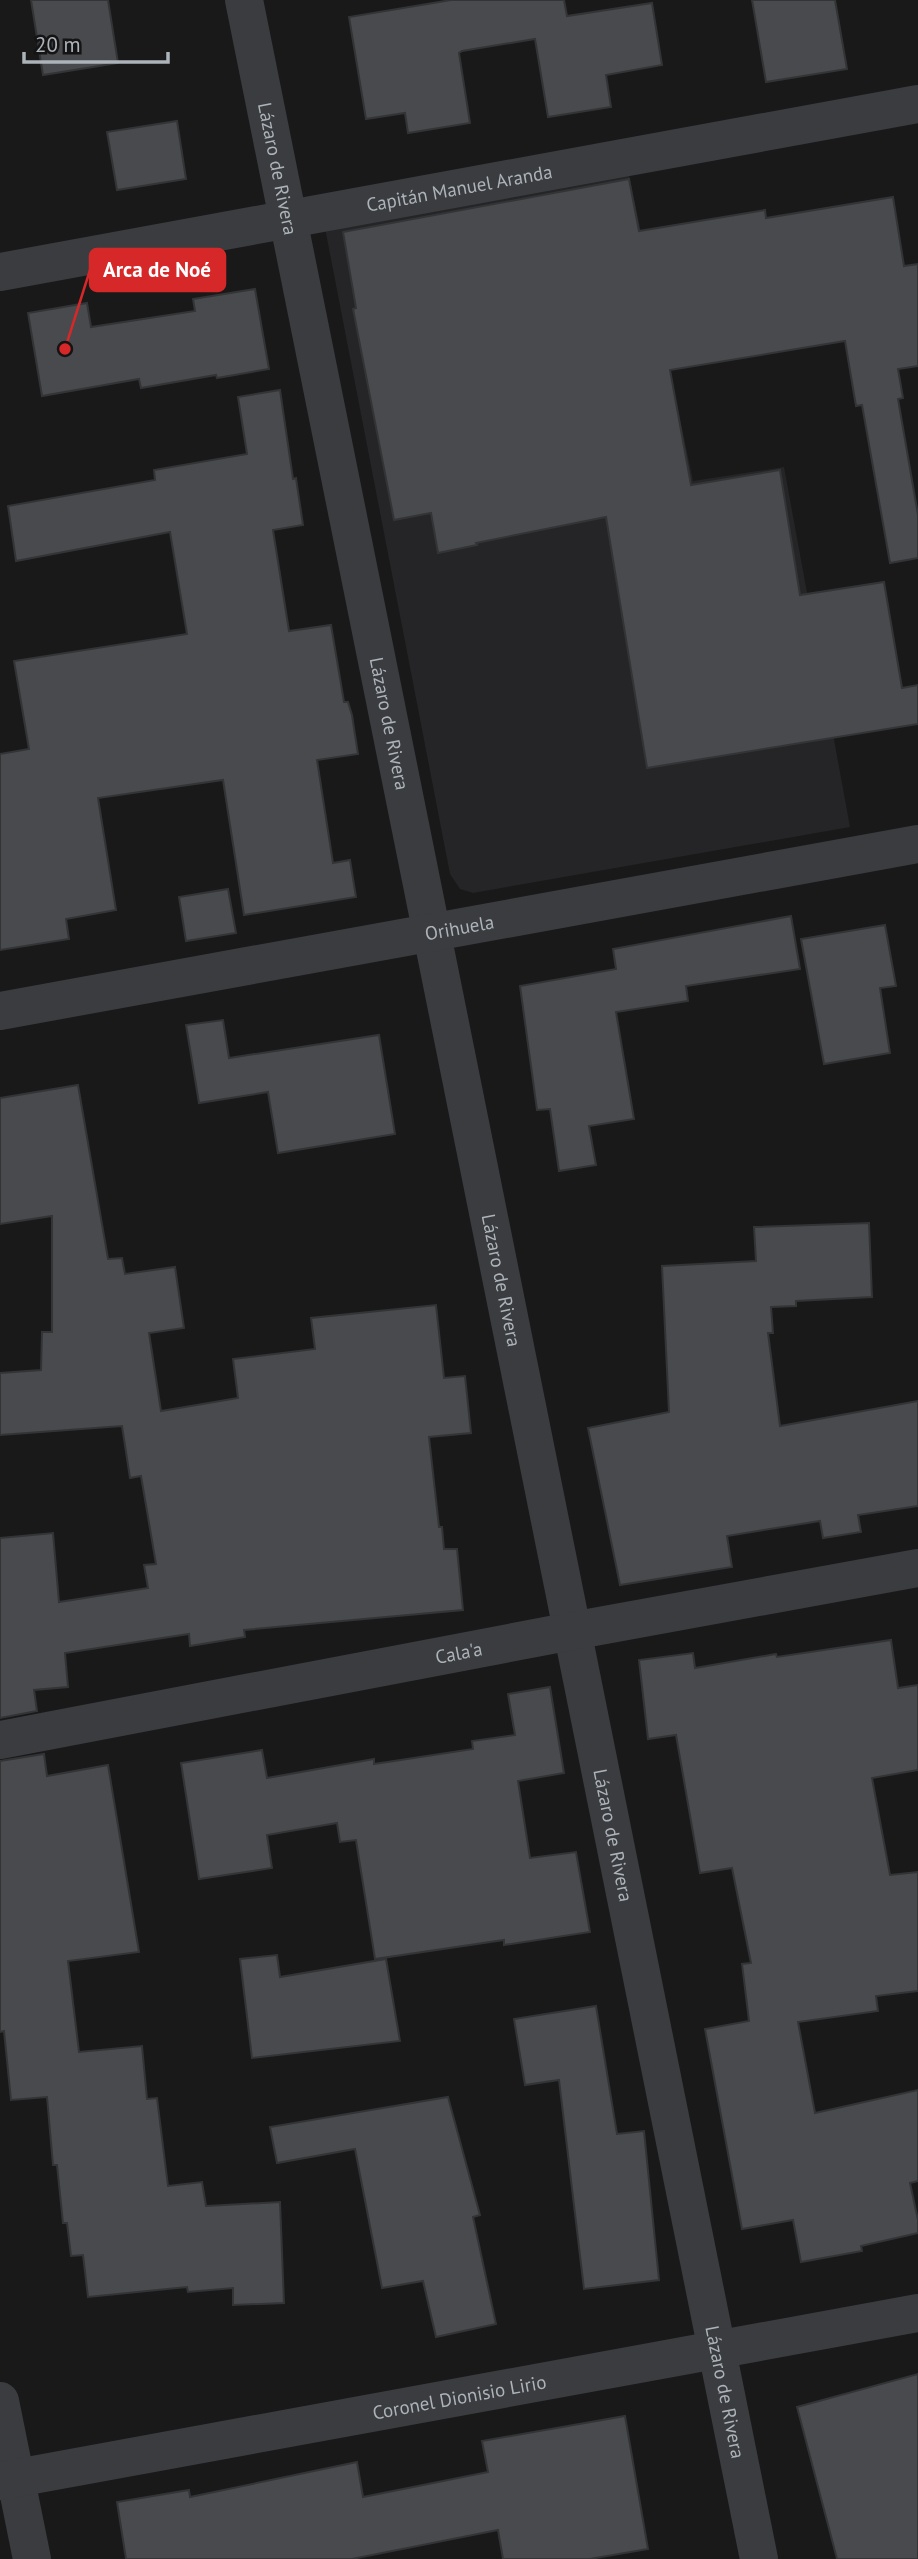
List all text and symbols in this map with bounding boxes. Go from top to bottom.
scale bar [24,21,168,65]
text: 20 m [35,31,81,58]
street label: Lázaro de Rivera [253,100,303,237]
street label: Capitán Manuel Aranda [364,159,554,217]
callout: Arca de Noé [90,249,225,291]
text: Arca de Noé [103,256,211,283]
street label: Lázaro de Rivera [365,655,415,792]
street label: Orihuela [423,909,496,945]
street label: Lázaro de Rivera [477,1212,527,1349]
street label: Cala'a [433,1636,484,1669]
street label: Lázaro de Rivera [588,1767,638,1904]
street label: Lázaro de Rivera [700,2324,750,2460]
street label: Coronel Dionisio Lirio [371,2369,548,2425]

